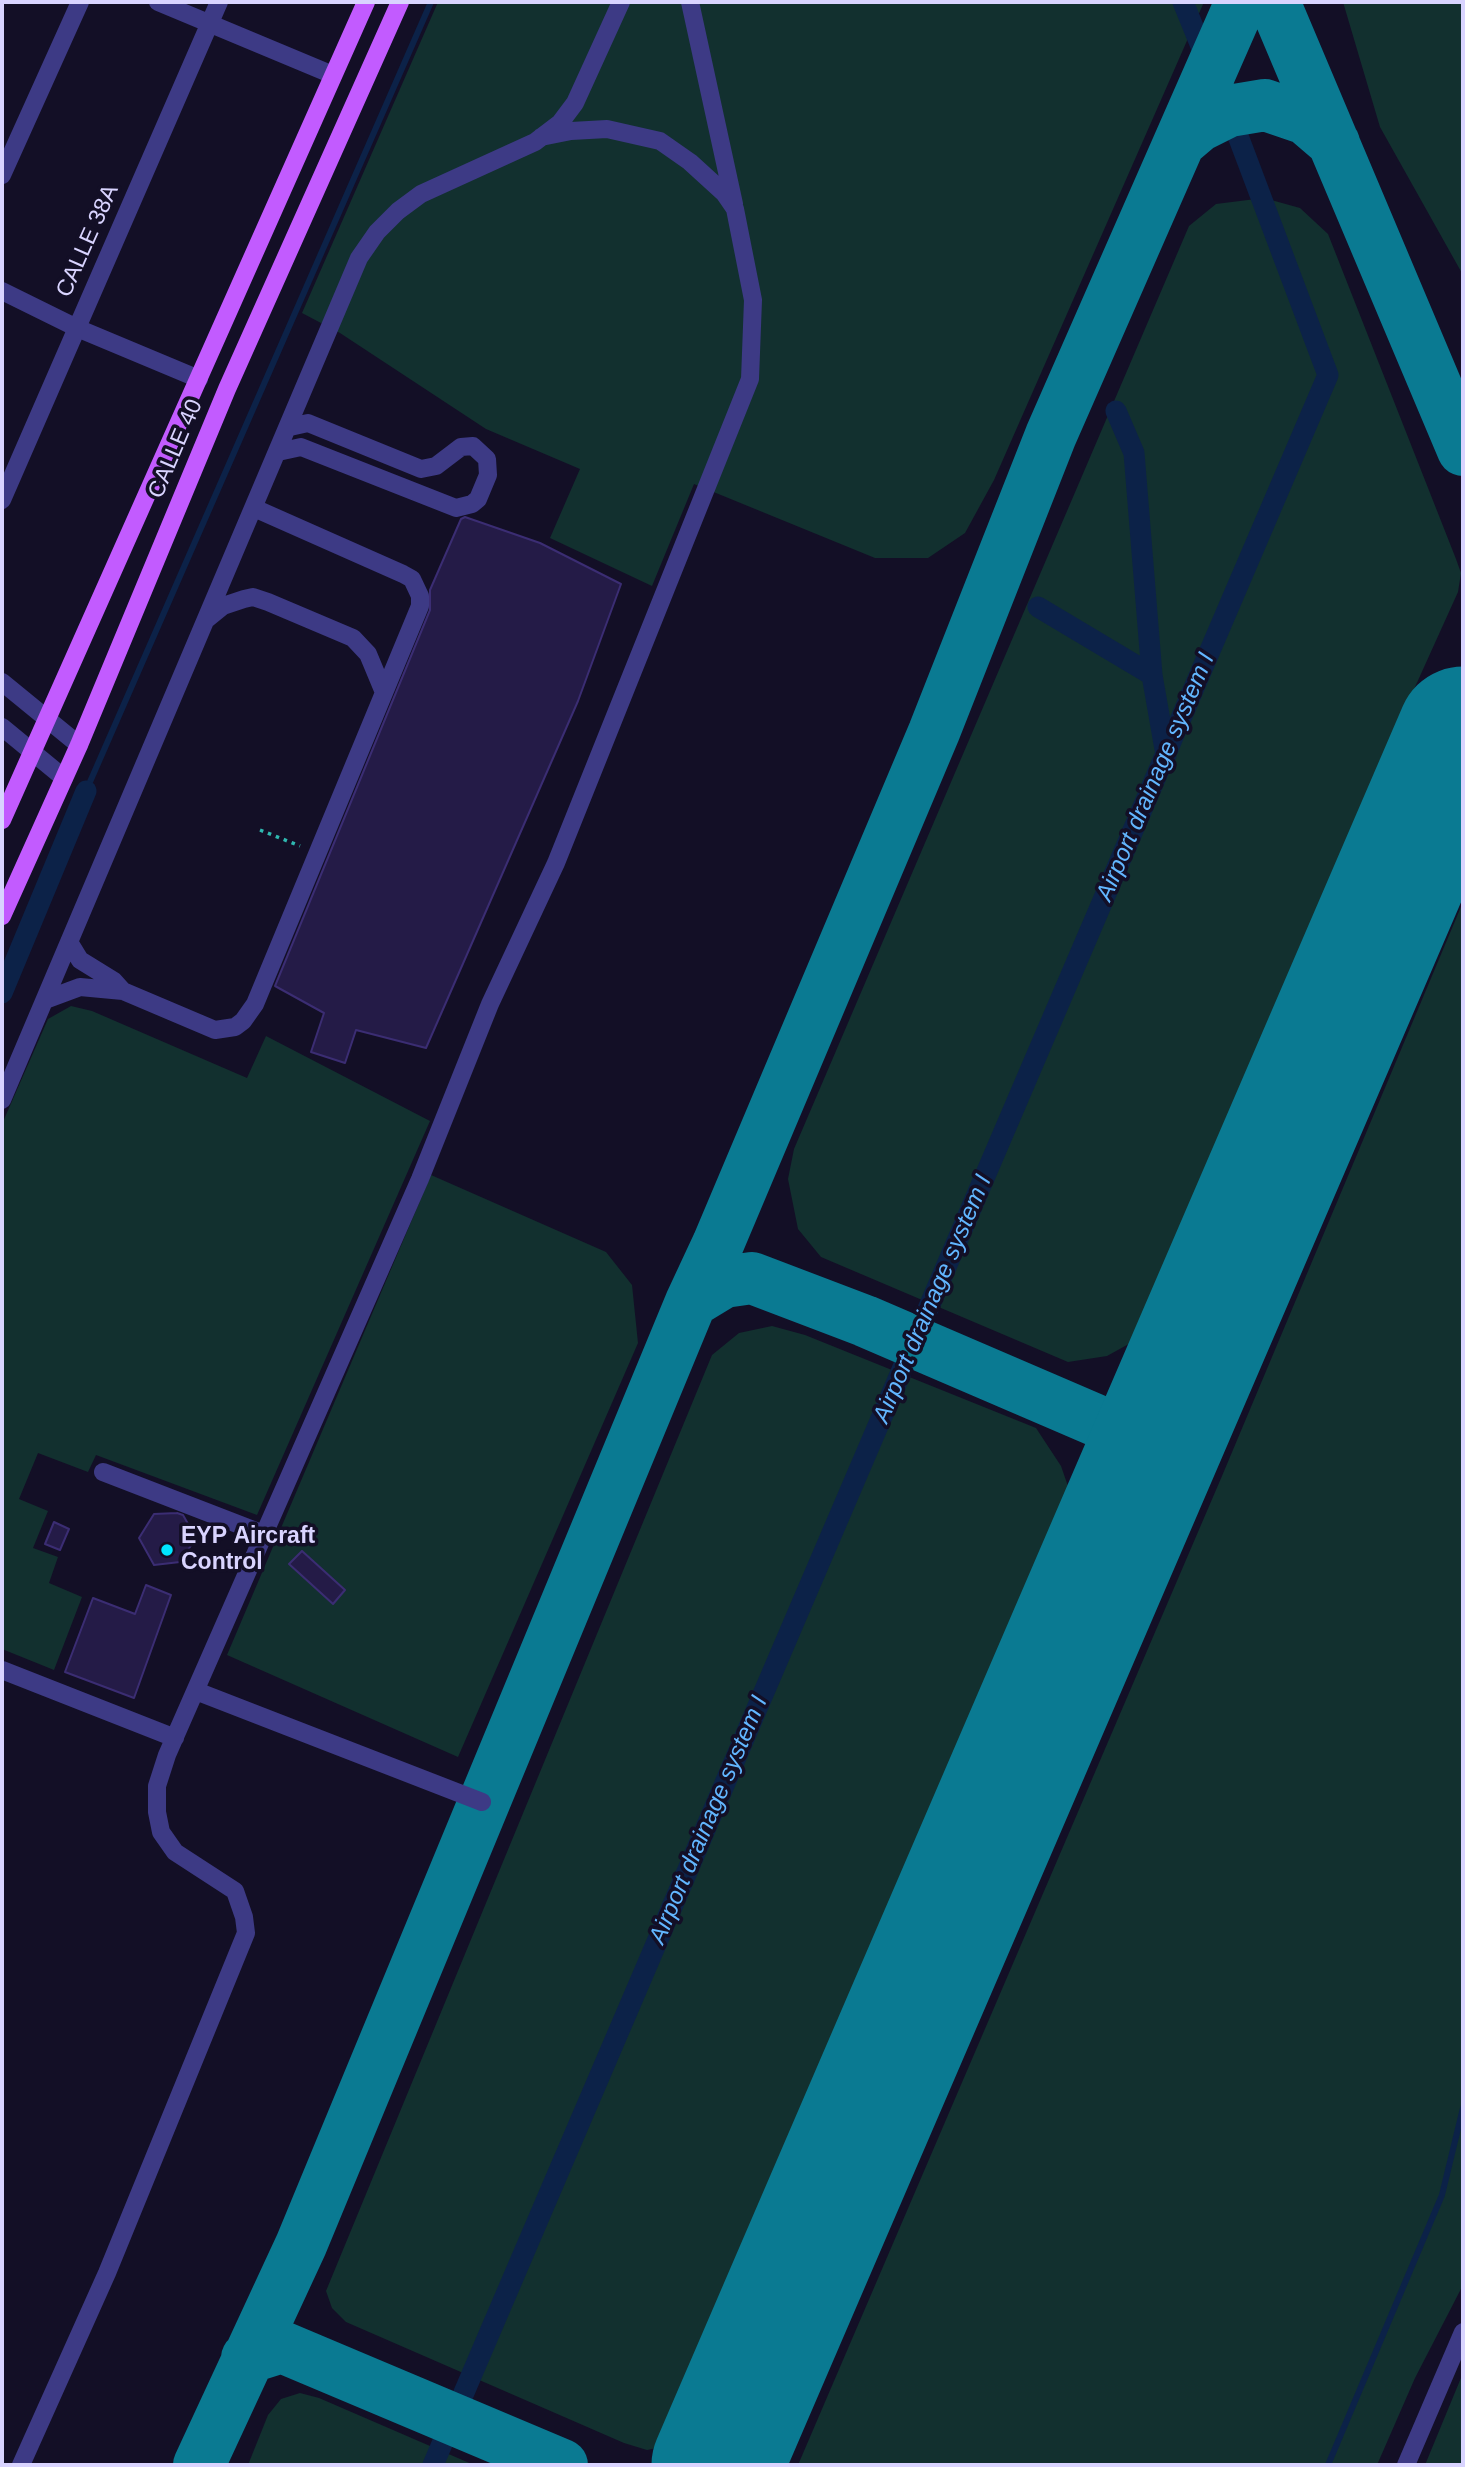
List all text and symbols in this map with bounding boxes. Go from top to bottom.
street label: CALLE 38A [51,180,125,302]
street label: CALLE 40 [143,395,209,503]
water label: Airport drainage system I [1091,649,1221,905]
water label: Airport drainage system I [868,1171,998,1427]
place label: EYP Aircraft Control [181,1523,315,1577]
marker: EYP Aircraft Control [159,1542,175,1558]
water label: Airport drainage system I [644,1692,774,1948]

